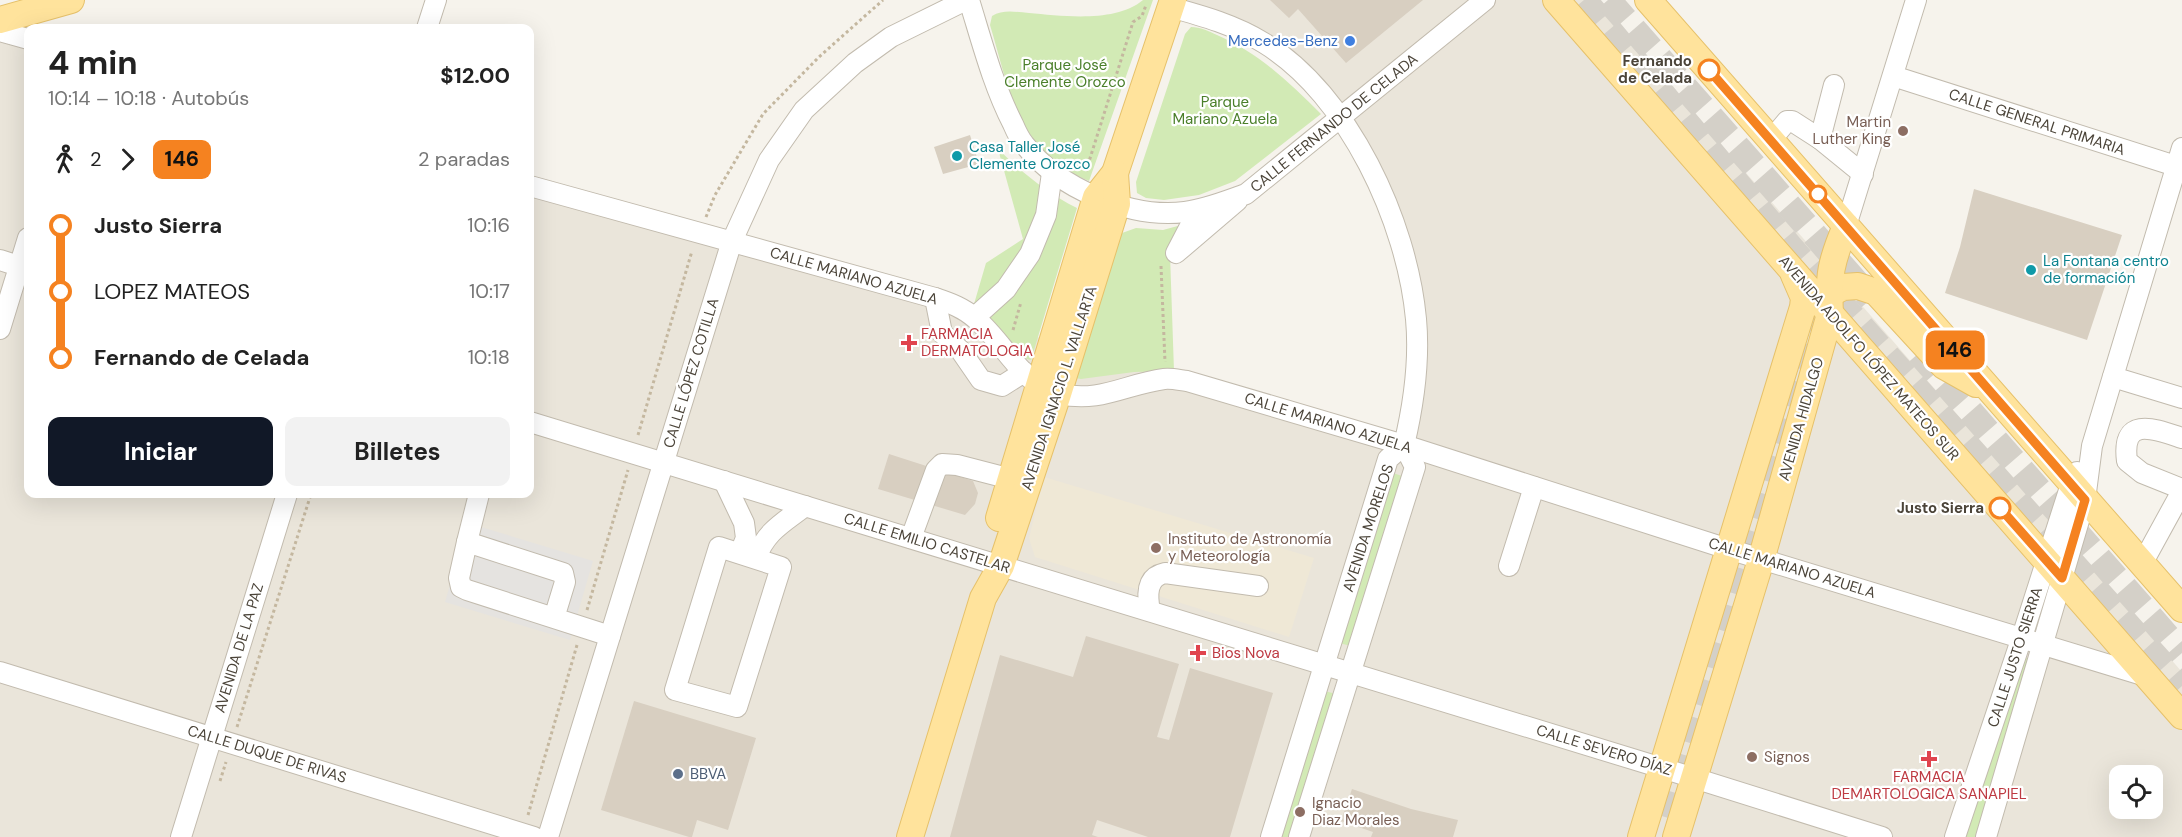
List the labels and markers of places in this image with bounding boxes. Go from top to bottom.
place label: Mercedes-Benz [1228,31,1338,51]
marker: Mercedes-Benz [1343,34,1357,48]
place label: Fernando de Celada [1618,51,1692,88]
marker: Fernando de Celada [1698,59,1720,81]
place label: Martin Luther King [1813,112,1891,149]
marker: Martin Luther King [1896,124,1910,138]
place label: Casa Taller José Clemente Orozco [969,137,1091,174]
marker: Casa Taller José Clemente Orozco [950,149,964,163]
unlabelled marker [1809,185,1827,203]
place label: La Fontana centro de formación [2043,251,2169,288]
marker: La Fontana centro de formación [2024,263,2038,277]
place label: FARMACIA DERMATOLOGIA [921,324,1033,361]
marker: FARMACIA DERMATOLOGIA [902,336,916,350]
marker: Justo Sierra [1989,497,2011,519]
place label: Justo Sierra [1897,498,1984,518]
place label: Instituto de Astronomía y Meteorología [1168,529,1331,566]
marker: Instituto de Astronomía y Meteorología [1149,541,1163,555]
place label: Bios Nova [1212,643,1280,663]
marker: Bios Nova [1189,644,1207,662]
place label: Signos [1764,747,1810,767]
marker: Signos [1745,750,1759,764]
marker: FARMACIA DEMARTOLOGICA SANAPIEL [1922,752,1936,766]
place label: BBVA [690,764,726,784]
marker: BBVA [671,767,685,781]
place label: FARMACIA DEMARTOLOGICA SANAPIEL [1831,767,2027,804]
place label: Ignacio Diaz Morales [1312,793,1400,830]
marker: Ignacio Diaz Morales [1293,805,1307,819]

